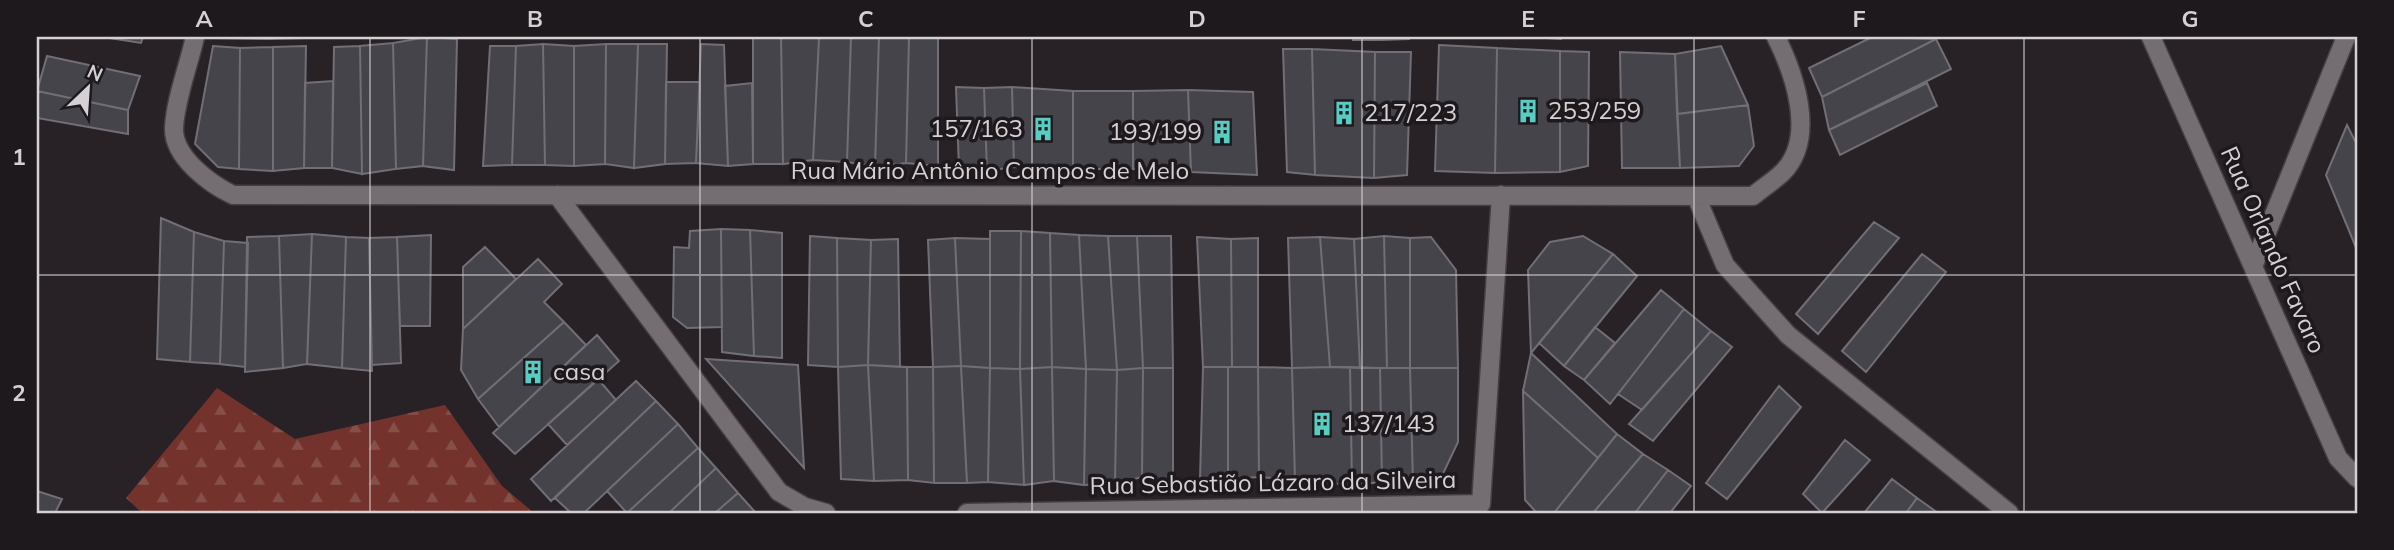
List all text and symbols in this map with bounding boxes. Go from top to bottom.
text: A [195,4,213,33]
text: B [527,4,543,33]
text: C [858,4,874,33]
text: D [1188,4,1206,33]
text: E [1521,4,1535,33]
text: F [1852,4,1866,33]
text: G [2181,4,2199,33]
north arrow [52,52,122,122]
text: N [84,59,107,87]
place label: 253/259 [1548,95,1641,125]
place label: 217/223 [1364,97,1457,127]
building icon: 253/259 [1514,97,1542,125]
building icon: 217/223 [1330,99,1358,127]
place label: 157/163 [930,113,1023,143]
building icon: 157/163 [1029,115,1057,143]
place label: 193/199 [1109,116,1202,146]
building icon: 193/199 [1208,118,1236,146]
street label: Rua Orlando Favaro [2215,141,2333,358]
text: 1 [12,142,26,171]
street label: Rua Mário Antônio Campos de Melo [791,155,1189,185]
place label: casa [553,356,606,386]
building icon: casa [519,358,547,386]
text: 2 [12,378,26,407]
place label: 137/143 [1342,408,1435,438]
building icon: 137/143 [1308,410,1336,438]
street label: Rua Sebastião Lázaro da Silveira [1089,464,1457,500]

